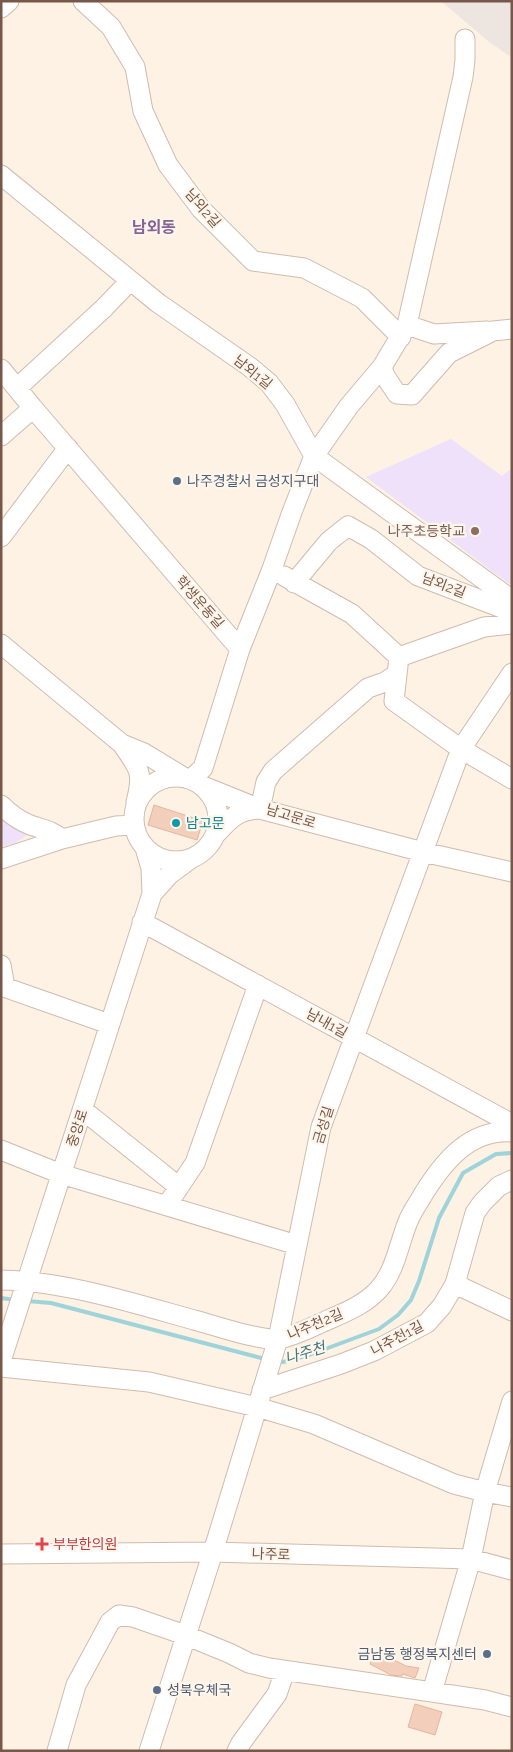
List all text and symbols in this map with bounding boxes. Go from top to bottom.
street label: 남외2길 [182,185,224,231]
district label: 남외동 [132,218,176,237]
street label: 남외1길 [231,352,275,392]
place label: 나주경찰서 금성지구대 [187,473,319,489]
marker: 나주경찰서 금성지구대 [171,475,183,487]
place label: 나주초등학교 [388,523,465,539]
marker: 나주초등학교 [469,525,481,537]
street label: 남외2길 [420,569,468,601]
street label: 학생운동길 [173,572,227,632]
street label: 남고문로 [264,801,318,831]
place label: 남고문 [186,815,225,831]
marker: 남고문 [170,817,182,829]
street label: 남내1길 [304,1005,350,1041]
street label: 금성길 [310,1104,336,1146]
street label: 중앙로 [63,1107,91,1149]
street label: 나주천2길 [285,1305,345,1343]
street label: 나주천1길 [368,1317,426,1359]
water label: 나주천 [283,1338,330,1368]
place label: 부부한의원 [53,1536,117,1552]
marker: 부부한의원 [35,1537,49,1551]
street label: 나주로 [251,1545,291,1563]
place label: 금남동 행정복지센터 [358,1646,477,1662]
marker: 금남동 행정복지센터 [481,1648,493,1660]
place label: 성북우체국 [167,1682,232,1698]
marker: 성북우체국 [151,1684,163,1696]

